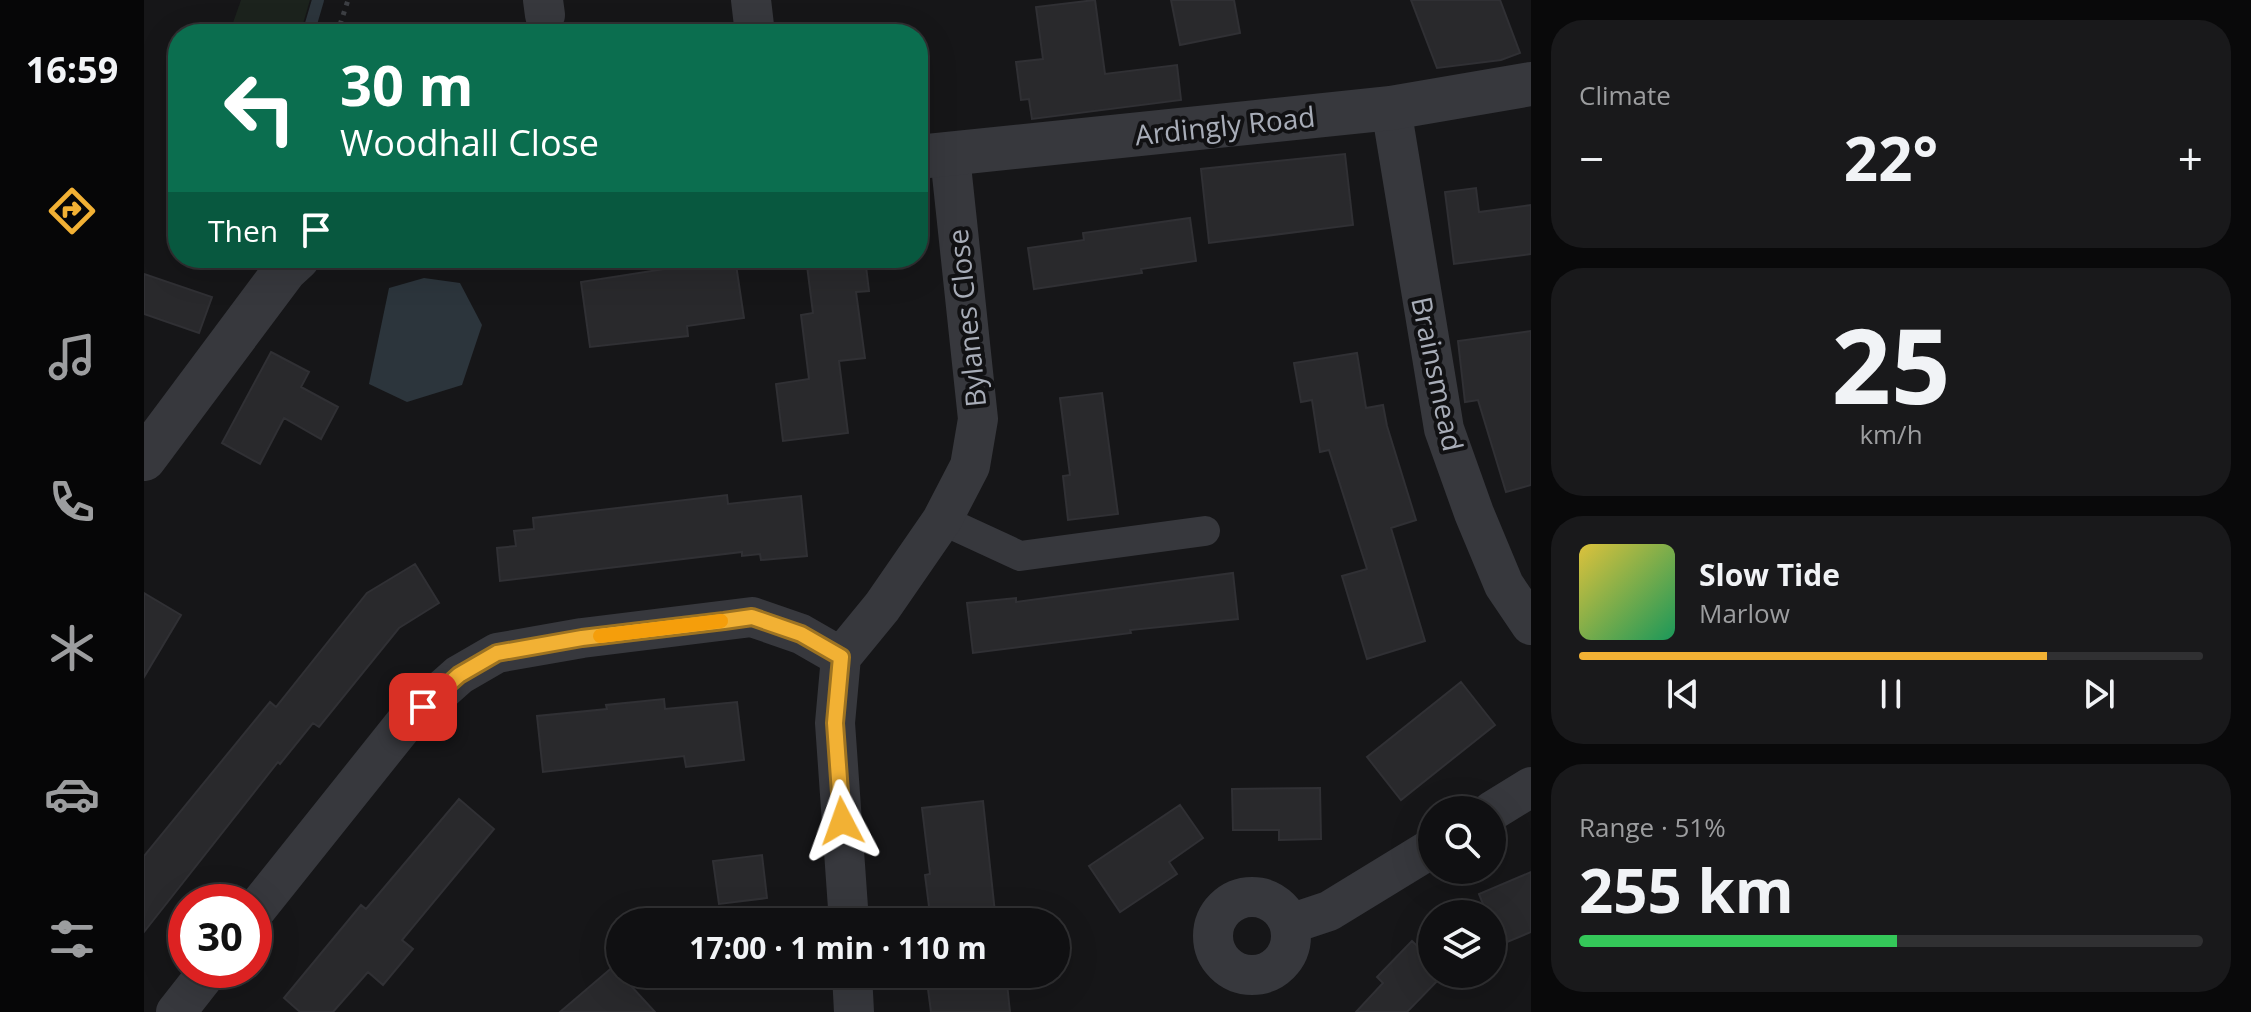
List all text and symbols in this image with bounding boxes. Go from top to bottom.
text: 16:59 [26,45,118,94]
text: 30 m [340,46,474,122]
icon: left [208,56,312,160]
text: Climate [1579,77,1671,113]
street label: Ardingly Road [1133,97,1317,153]
text: 22° [1844,117,1938,199]
text: Woodhall Close [340,118,599,167]
text: − [1579,128,1604,188]
text: + [2178,128,2203,188]
icon: directions [44,183,100,239]
icon: arrive [294,208,338,252]
text: Then [208,210,278,251]
street label: Bylanes Close [938,227,994,409]
street label: Brainsmead [1403,293,1473,455]
text: 25 [1832,293,1950,434]
icon: music [44,329,100,385]
text: km/h [1859,416,1923,452]
icon: phone [44,474,100,530]
text: Slow Tide [1699,554,1840,595]
text: Marlow [1699,595,1790,631]
icon: climate [44,620,100,676]
icon: previous [1661,672,1705,716]
icon: pause [1869,672,1913,716]
icon: next [2077,672,2121,716]
pin [389,673,457,741]
icon: arrive [401,685,445,729]
icon: car [44,766,100,822]
position arrow [800,779,884,863]
map controls [1418,796,1506,988]
button: search [1418,796,1506,884]
text: Range · 51% [1579,809,1726,845]
text: 255 km [1579,849,1794,931]
speed limit sign: 30 [168,884,272,988]
button: layers [1418,900,1506,988]
icon: filters [44,911,100,967]
text: 17:00 · 1 min · 110 m [689,927,987,968]

